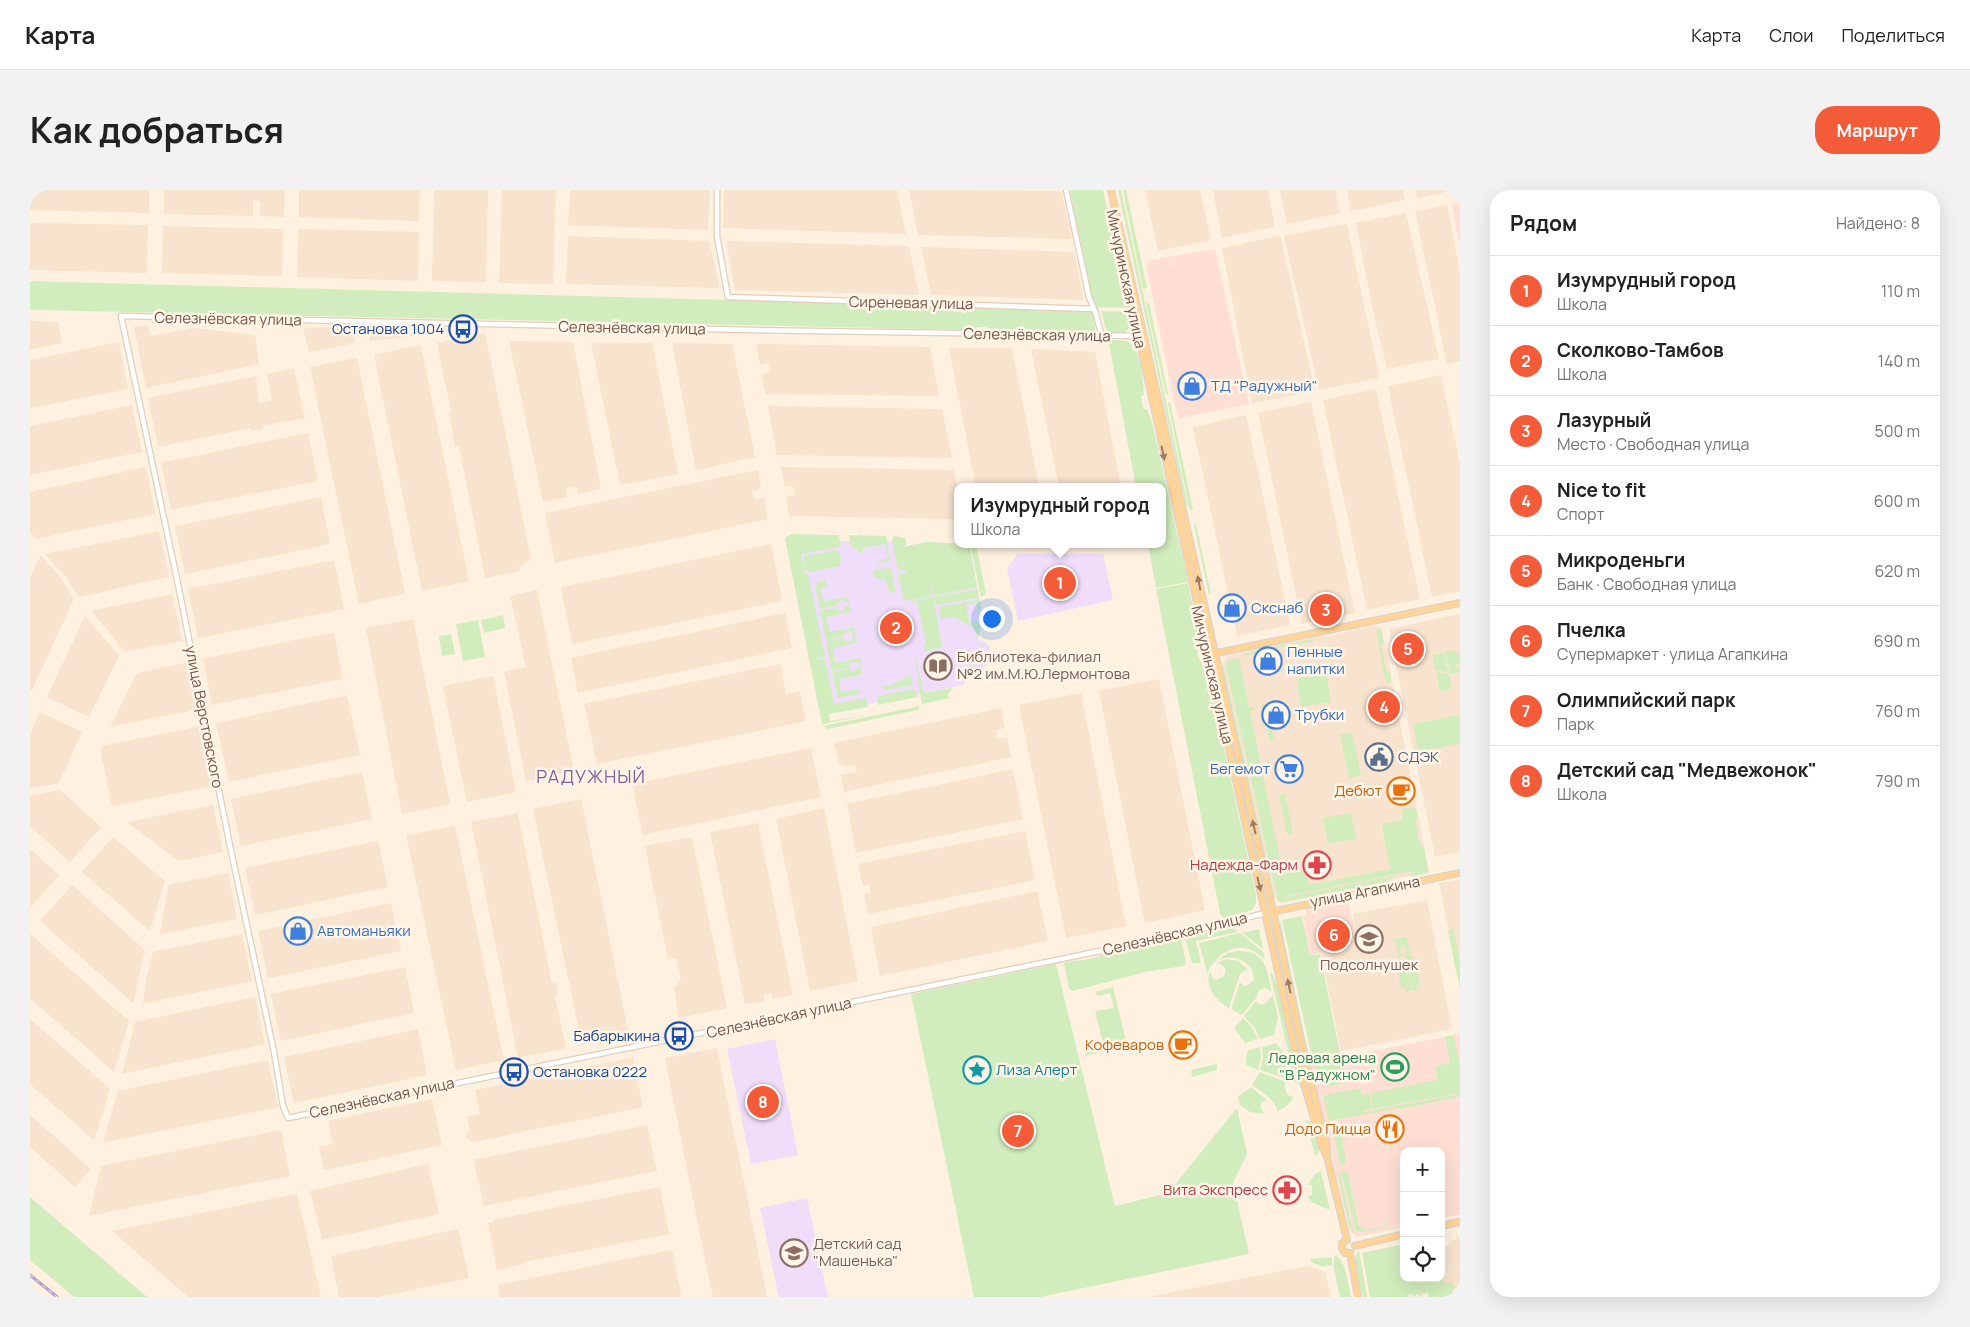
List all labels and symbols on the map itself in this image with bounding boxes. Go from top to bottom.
street label: Мичуринская улица [1102,208,1151,350]
street label: Сиреневая улица [849,291,973,314]
street label: Селезнёвская улица [154,307,302,330]
bus stop icon: Остановка 1004 [448,314,478,344]
street label: Селезнёвская улица [558,316,706,339]
place label: Остановка 1004 [332,318,444,339]
street label: Селезнёвская улица [963,323,1111,346]
shop icon: ТД "Радужный" [1177,371,1207,401]
place label: ТД "Радужный" [1211,375,1318,396]
one-way arrow [1159,445,1167,460]
pin: 1 [1044,564,1076,602]
one-way arrow [1194,575,1202,591]
pin: 3 [1310,591,1342,629]
shop icon: Скснаб [1217,593,1247,623]
place label: Скснаб [1251,597,1304,618]
street label: Мичуринская улица [1186,604,1239,746]
your location [979,606,1005,632]
pin: 2 [880,609,912,647]
pin: 5 [1392,630,1424,668]
place label: Пенные напитки [1287,641,1345,679]
street label: улица Верстовского [180,644,229,790]
place label: Библиотека-филиал №2 им.М.Ю.Лермонтова [957,646,1130,684]
shop icon: Пенные напитки [1253,646,1283,676]
library icon: Библиотека-филиал №2 им.М.Ю.Лермонтова [923,651,953,681]
pin: 4 [1368,688,1400,726]
shop icon: Трубки [1261,700,1291,730]
place label: Трубки [1295,704,1344,725]
public building icon: СДЭК [1364,742,1394,772]
place label: СДЭК [1398,746,1439,767]
supermarket icon: Бегемот [1274,754,1304,784]
place label: Бегемот [1210,758,1270,779]
district label: РАДУЖНЫЙ [536,764,646,788]
cafe icon: Дебют [1386,776,1416,806]
place label: Дебют [1334,780,1382,801]
one-way arrow [1250,819,1258,834]
pharmacy icon: Надежда-Фарм [1302,850,1332,880]
place label: Надежда-Фарм [1190,854,1298,875]
street label: улица Агапкина [1308,871,1422,912]
one-way arrow [1255,877,1263,892]
street label: Селезнёвская улица [1101,907,1249,960]
shop icon: Автоманьяки [283,916,313,946]
pin: 6 [1318,916,1350,954]
place label: Автоманьяки [317,920,411,941]
school or university icon: Подсолнушек [1354,924,1384,954]
place label: Подсолнушек [1320,954,1419,975]
one-way arrow [1284,977,1292,993]
street label: Селезнёвская улица [705,992,853,1043]
bus stop icon: Бабарыкина [664,1021,694,1051]
place label: Бабарыкина [573,1025,660,1046]
cafe icon: Кофеваров [1168,1030,1198,1060]
place label: Кофеваров [1085,1034,1164,1055]
place label: Ледовая арена "В Радужном" [1268,1047,1376,1085]
sports icon: Ледовая арена "В Радужном" [1380,1052,1410,1082]
place icon: Лиза Алерт [962,1055,992,1085]
bus stop icon: Остановка 0222 [499,1057,529,1087]
place label: Лиза Алерт [996,1059,1078,1080]
place label: Остановка 0222 [533,1061,647,1082]
street label: Селезнёвская улица [308,1072,456,1123]
pin: 8 [747,1083,779,1121]
pin: 7 [1002,1112,1034,1150]
restaurant icon: Додо Пицца [1375,1114,1405,1144]
place label: Додо Пицца [1284,1118,1371,1139]
pharmacy icon: Вита Экспресс [1272,1175,1302,1205]
place label: Вита Экспресс [1163,1179,1268,1200]
place label: Детский сад "Машенька" [813,1233,902,1271]
school or university icon: Детский сад "Машенька" [779,1238,809,1268]

